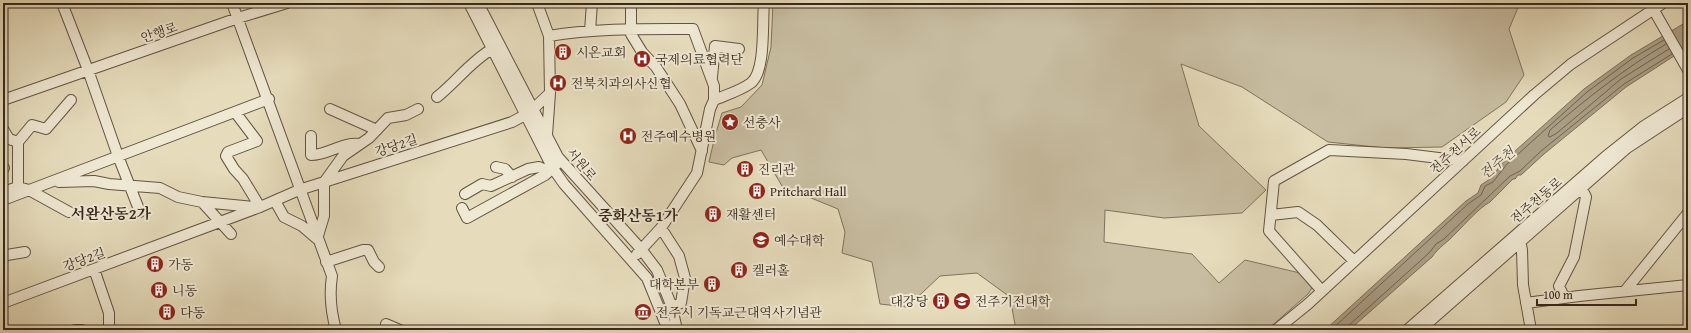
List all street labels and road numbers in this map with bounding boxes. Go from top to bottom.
street label: 안행로 [138,17,180,48]
street label: 전주천서로 [1426,122,1485,178]
street label: 강당2길 [372,130,420,161]
street label: 서원로 [562,144,601,185]
street label: 전주천동로 [1506,172,1567,228]
street label: 강당2길 [60,243,108,276]

